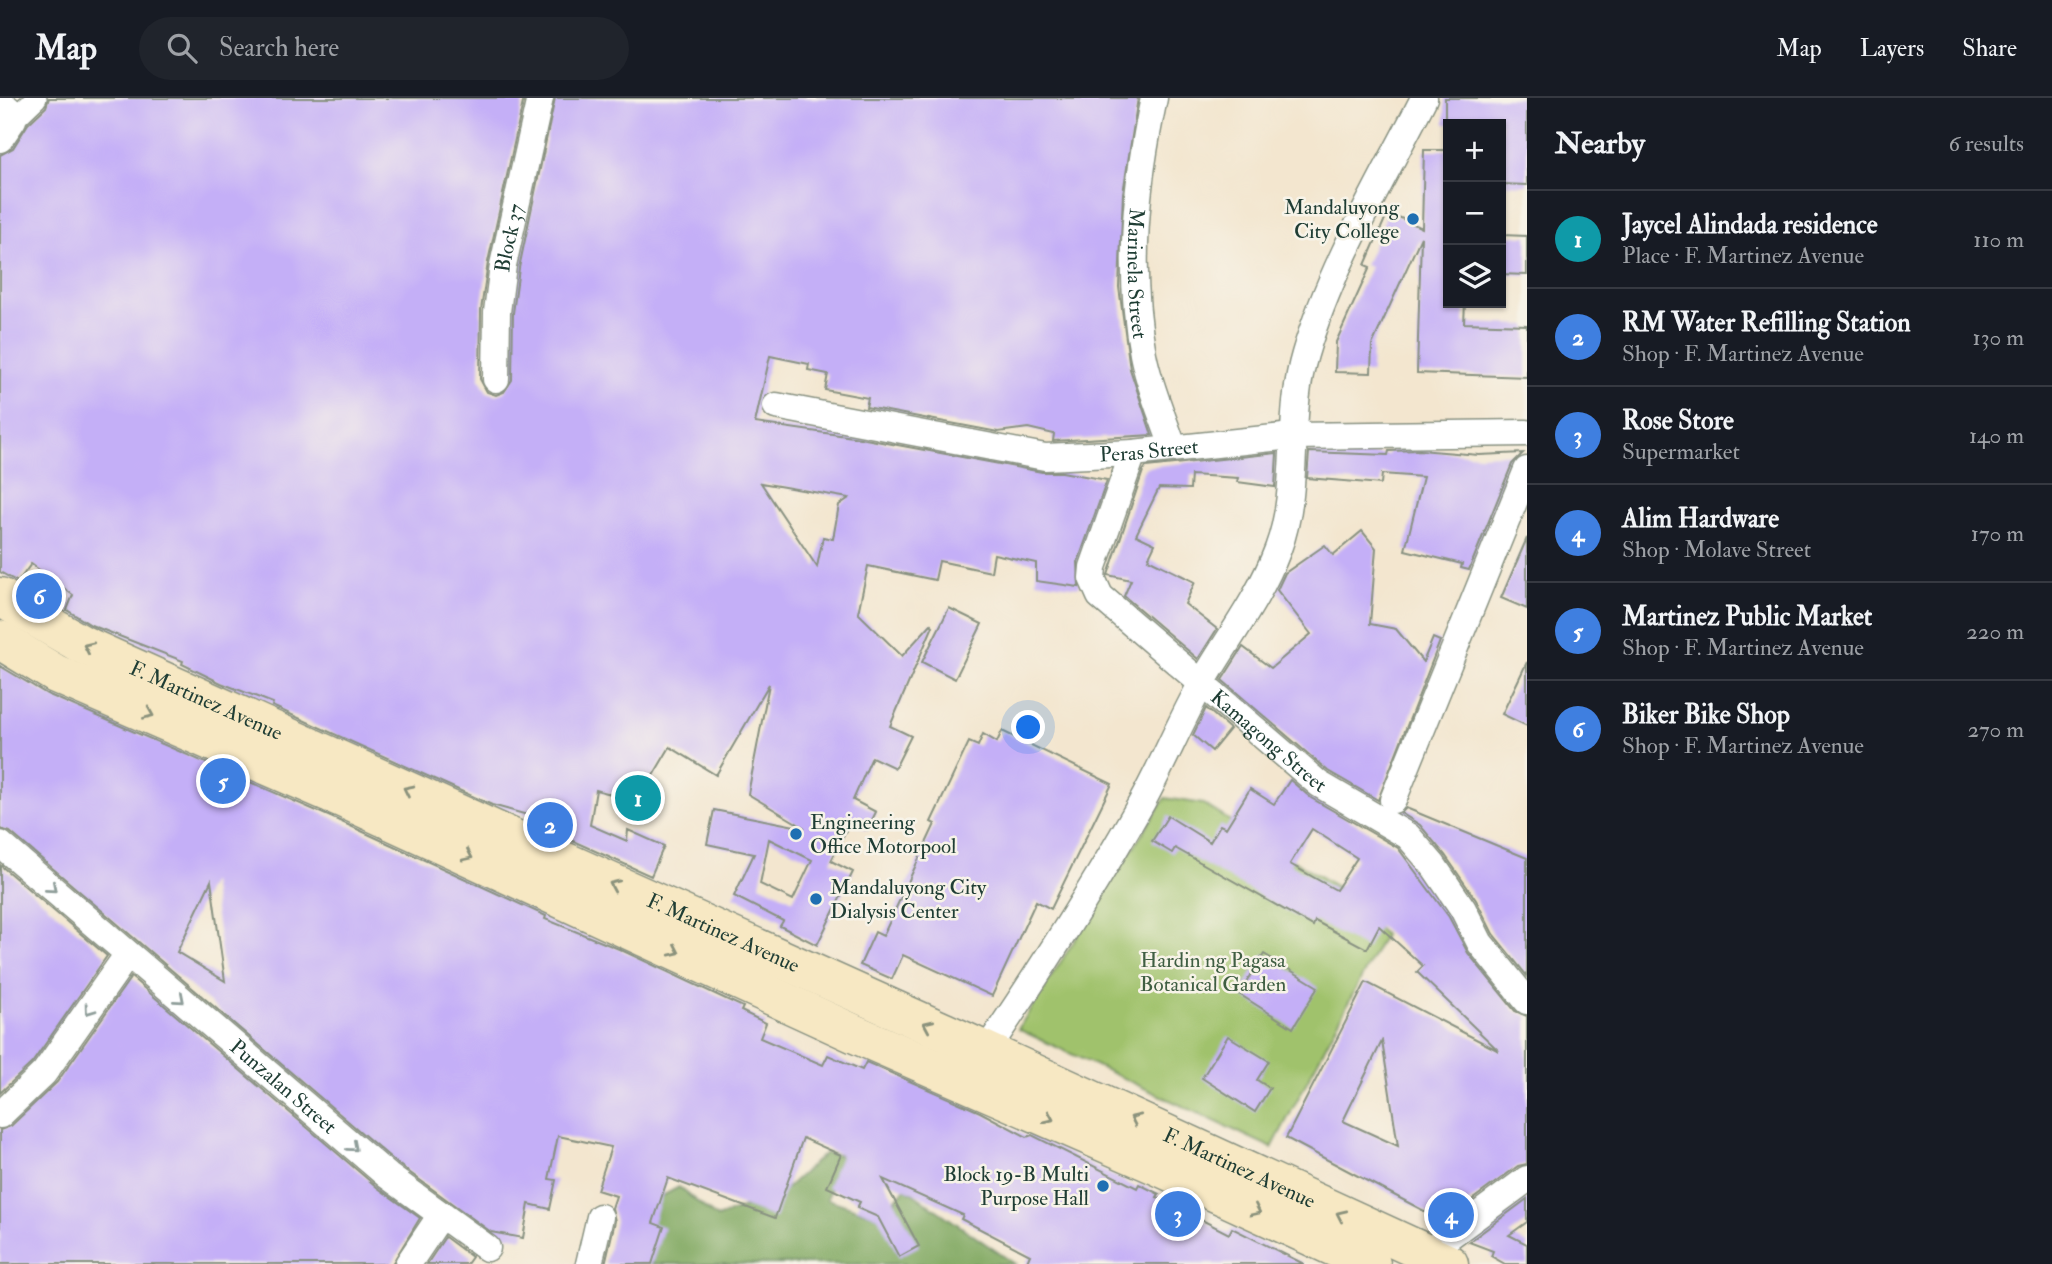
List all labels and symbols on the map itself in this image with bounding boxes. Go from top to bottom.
place label: Mandaluyong City College [1284,194,1400,245]
street label: Block 37 [489,201,530,274]
street label: Marinela Street [1121,207,1153,341]
marker: Mandaluyong City College [1405,211,1421,227]
street label: Peras Street [1099,433,1200,469]
pin: 6 [16,570,62,622]
one-way arrow [83,641,96,655]
street label: F. Martinez Avenue [125,655,287,747]
street label: Kamagong Street [1205,684,1331,799]
one-way arrow [141,706,154,720]
your location [1011,710,1045,744]
pin: 5 [200,755,246,807]
pin: 1 [615,772,661,824]
one-way arrow [403,784,415,798]
pin: 2 [527,799,573,851]
place label: Engineering Office Motorpool [810,809,957,860]
marker: Engineering Office Motorpool [788,826,804,842]
one-way arrow [461,848,474,862]
place label: Mandaluyong City Dialysis Center [830,874,987,925]
one-way arrow [609,879,622,893]
one-way arrow [43,880,56,892]
street label: F. Martinez Avenue [643,887,804,979]
marker: Mandaluyong City Dialysis Center [808,891,824,907]
one-way arrow [668,943,680,957]
park label: Hardin ng Pagasa Botanical Garden [1140,947,1286,998]
one-way arrow [172,991,185,1003]
one-way arrow [84,1002,97,1015]
one-way arrow [923,1019,935,1033]
street label: Punzalan Street [224,1033,342,1140]
one-way arrow [1042,1110,1054,1124]
one-way arrow [1130,1114,1142,1128]
street label: F. Martinez Avenue [1159,1121,1320,1215]
one-way arrow [345,1139,358,1151]
place label: Block 19-B Multi Purpose Hall [943,1161,1090,1212]
marker: Block 19-B Multi Purpose Hall [1095,1178,1111,1194]
pin: 3 [1155,1188,1201,1240]
pin: 4 [1428,1189,1474,1241]
one-way arrow [1249,1203,1261,1217]
one-way arrow [1336,1209,1348,1223]

